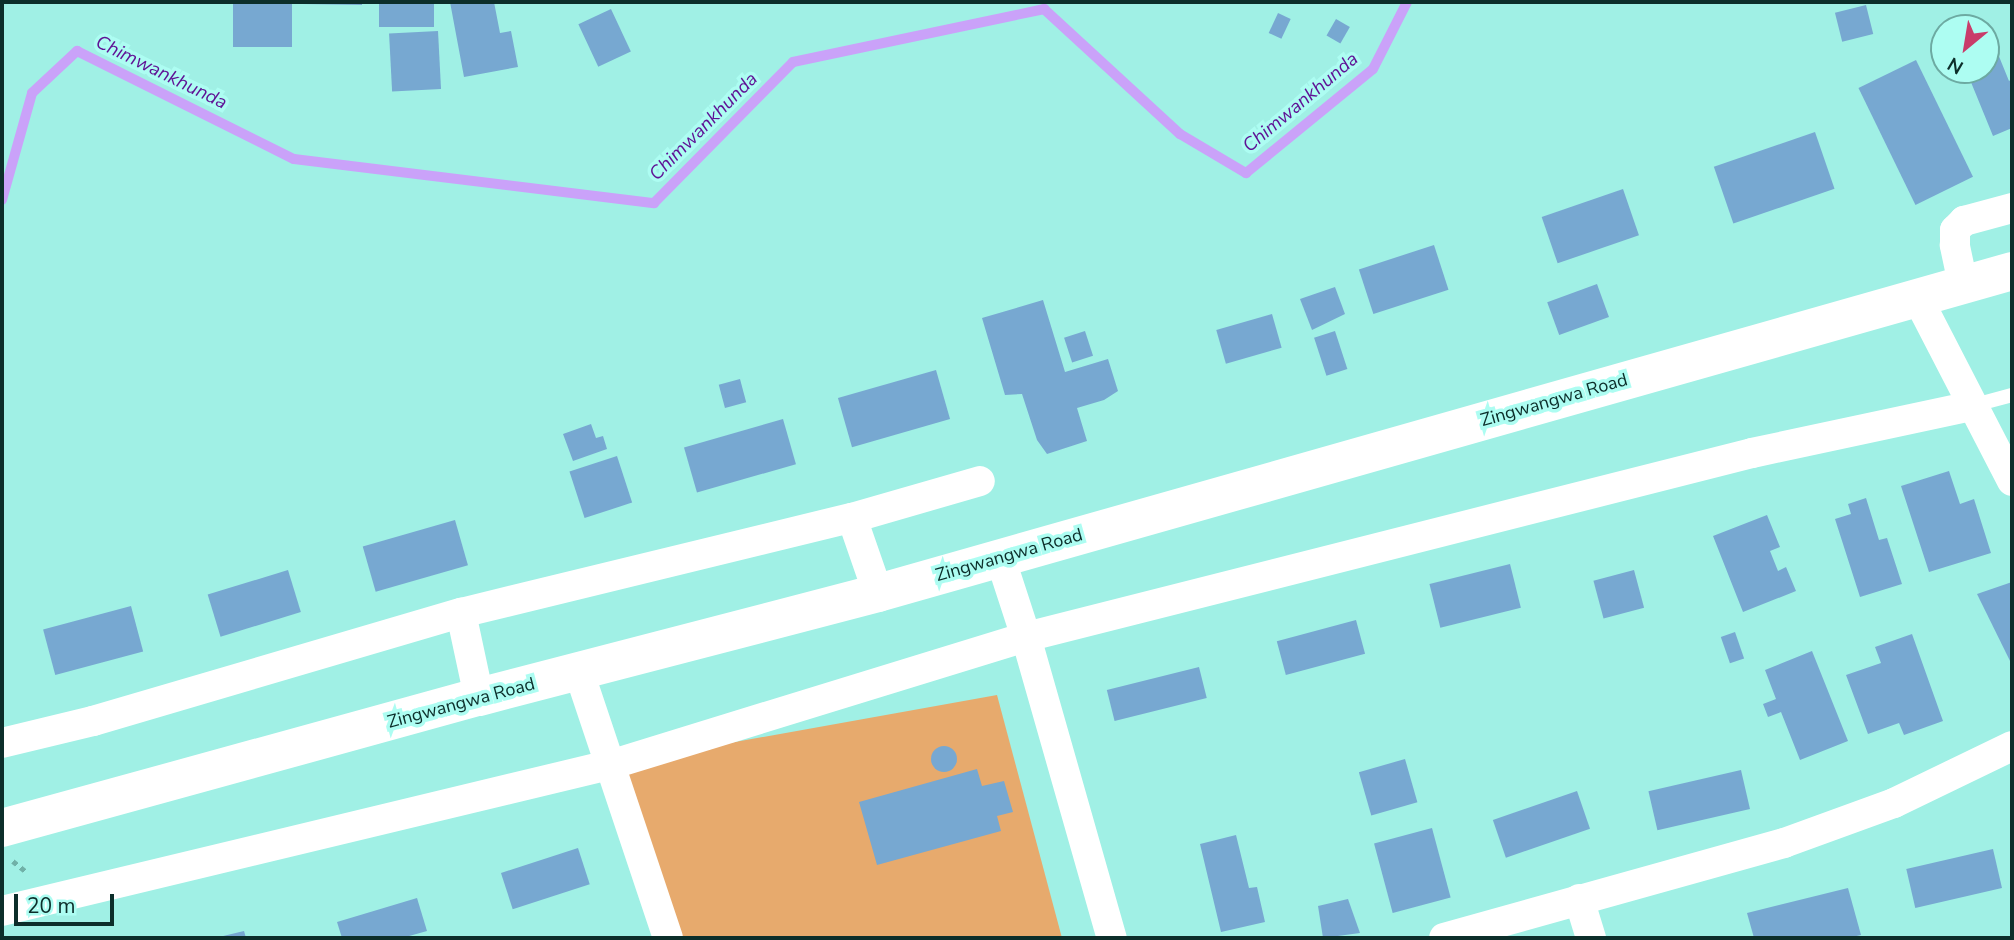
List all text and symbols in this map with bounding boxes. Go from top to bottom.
north arrow [1930,14,2000,84]
water label: Chimwankhunda [91,31,231,115]
water label: Chimwankhunda [1239,48,1363,158]
text: N [1943,51,1968,80]
water label: Chimwankhunda [645,68,763,186]
street label: Zingwangwa Road [1478,369,1630,431]
street label: Zingwangwa Road [933,524,1085,586]
street label: Zingwangwa Road [385,673,537,733]
scale bar [18,880,117,924]
text: 20 m [27,892,76,920]

